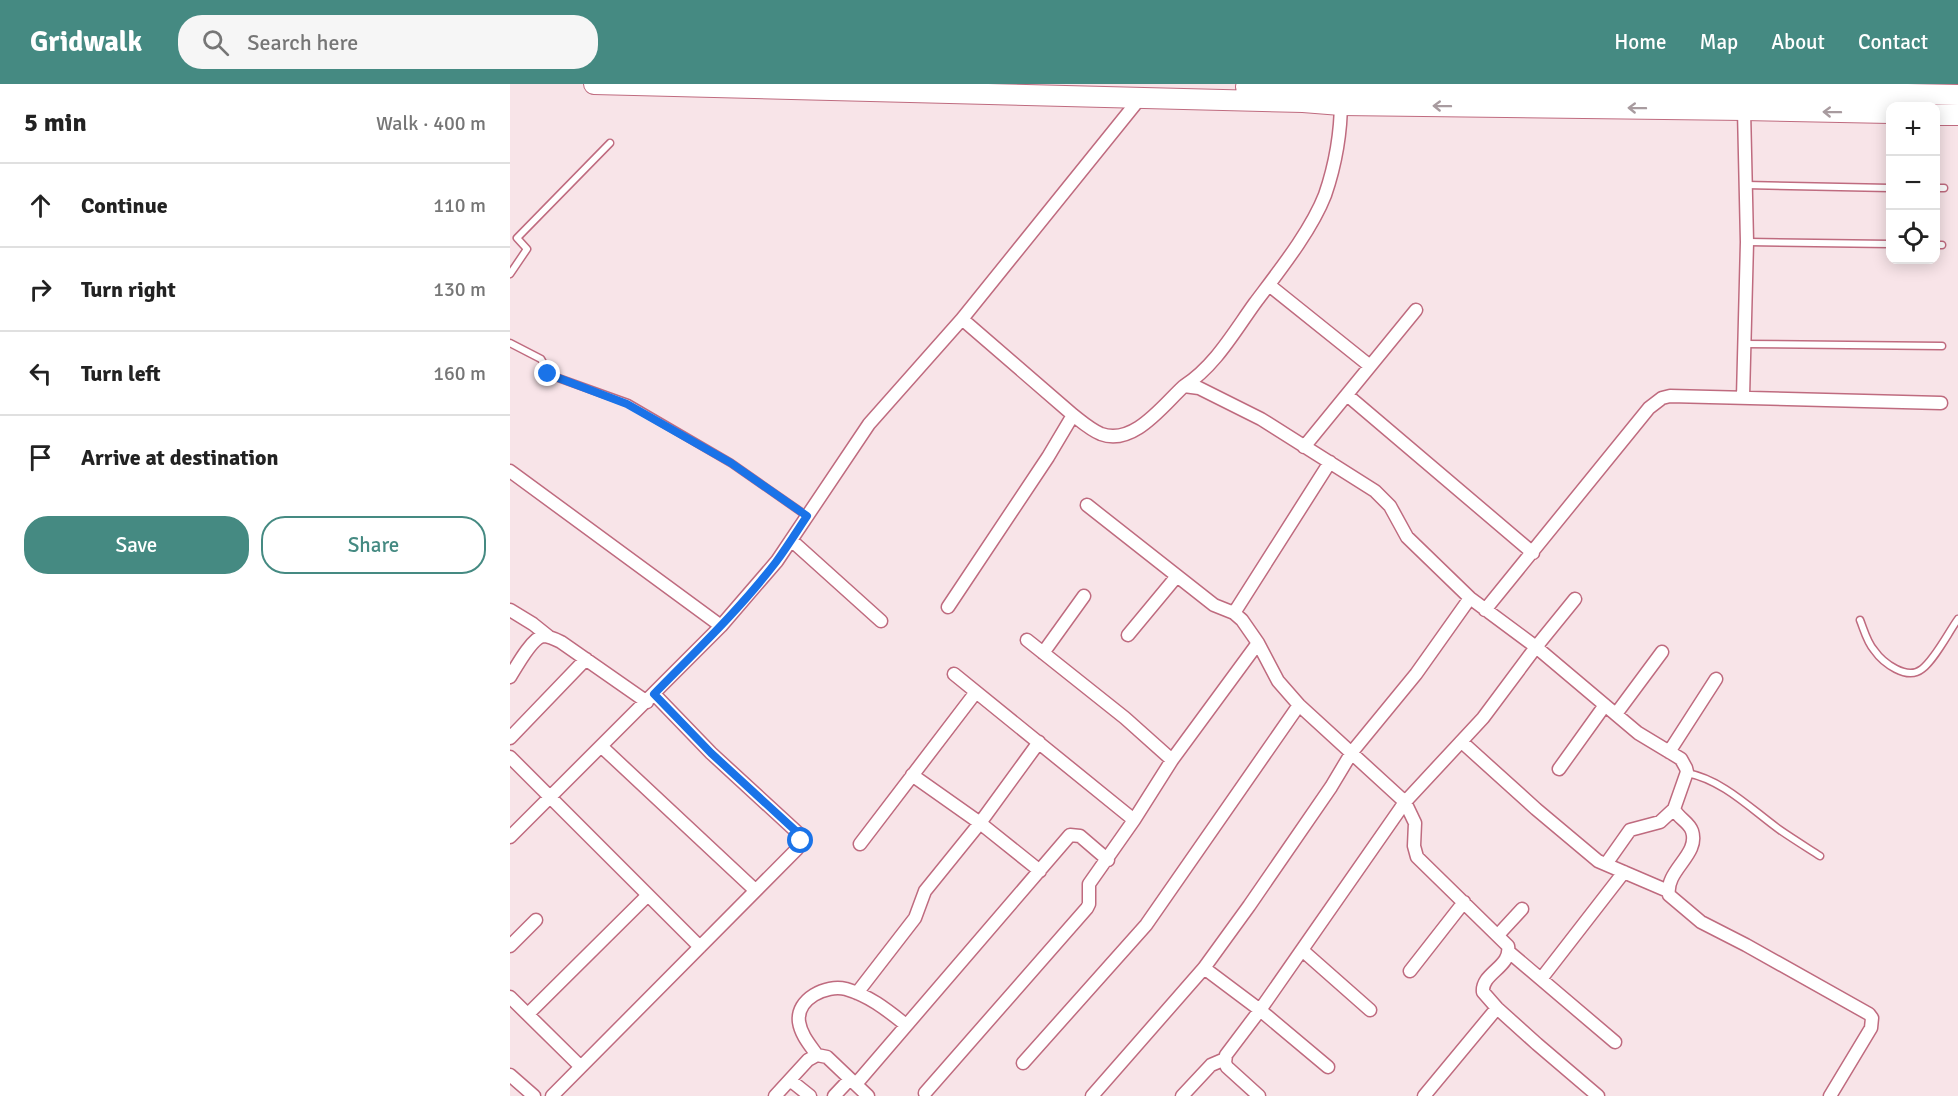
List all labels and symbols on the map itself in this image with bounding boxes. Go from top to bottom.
one-way arrow [1433,100,1453,112]
one-way arrow [1628,103,1648,114]
one-way arrow [1823,106,1843,118]
route end [534,360,560,386]
route start [787,827,813,853]

